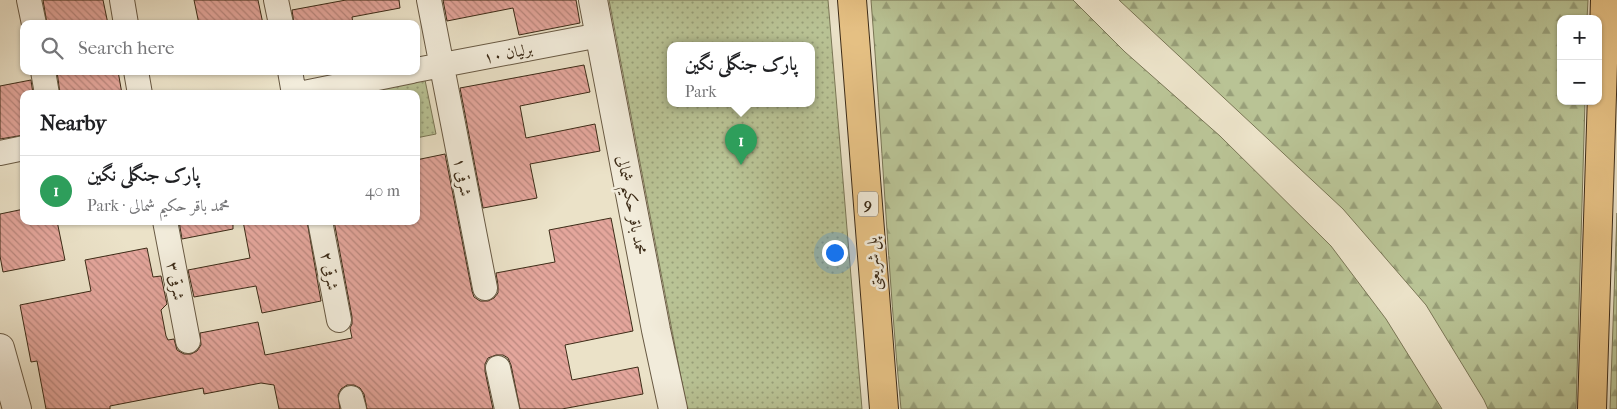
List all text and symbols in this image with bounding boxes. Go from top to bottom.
map controls [1557,15,1602,105]
button: + [1557,15,1602,60]
search box [20,20,420,75]
icon: search [38,34,66,62]
text: Search here [78,37,174,59]
street label: برلیان ۱۰ [482,39,534,67]
popup [667,42,815,107]
text: پارک جنگلی نگین [685,53,797,75]
button: − [1557,60,1602,105]
text: Park [685,82,716,101]
text: Nearby [40,111,106,135]
pin: 1 [725,124,757,165]
street label: محمد باقر حکیم شمالی [606,154,651,258]
street label: ۱ شرقی [449,156,476,198]
text: پارک جنگلی نگین [87,164,200,186]
text: 1 [53,181,59,200]
text: 40 m [365,181,400,200]
road number: 9 [858,192,878,216]
text: Park · محمد باقر حکیم شمالی [87,196,230,215]
street label: پل شریعتی [862,235,886,291]
your location [822,240,848,266]
street label: ۲ شرقی [316,250,343,292]
street label: ۳ شرقی [162,260,189,302]

